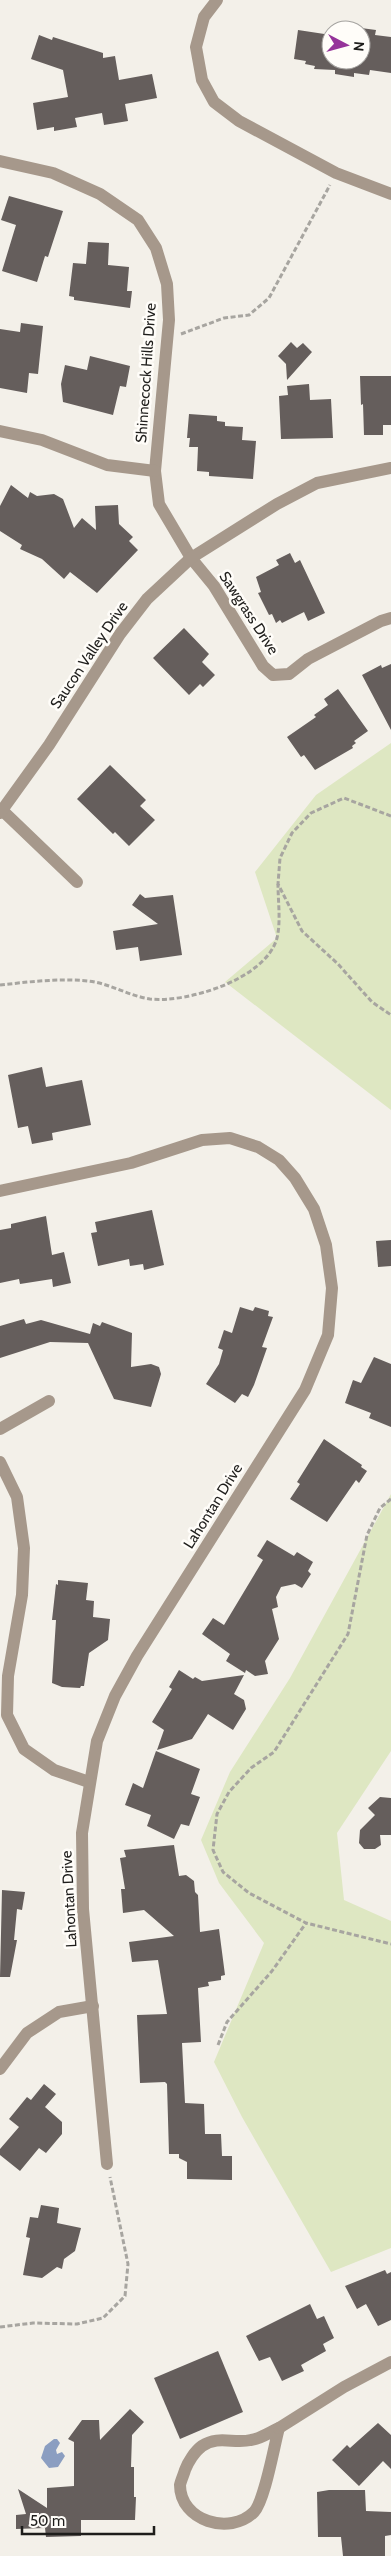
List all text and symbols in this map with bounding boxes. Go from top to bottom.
north arrow [321,20,371,70]
text: N [349,40,368,52]
street label: Shinnecock Hills Drive [132,302,160,444]
street label: Sawgrass Drive [215,568,283,658]
street label: Saucon Valley Drive [46,598,132,712]
street label: Lahontan Drive [180,1460,247,1552]
street label: Lahontan Drive [57,1850,81,1948]
scale bar [22,2504,155,2536]
text: 50 m [30,2512,65,2530]

